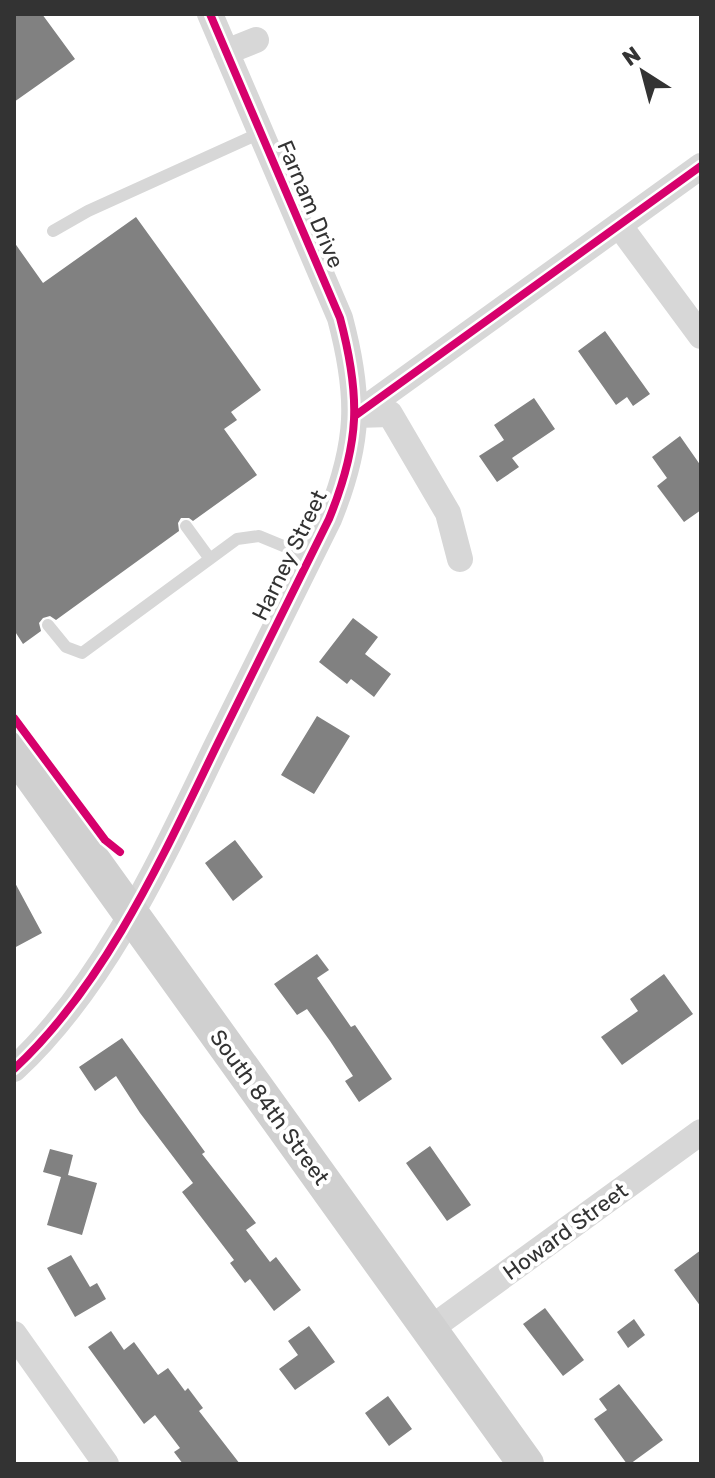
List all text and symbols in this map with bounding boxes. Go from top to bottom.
north arrow [603,32,683,112]
text: N [617,41,646,72]
street label: Farnam Drive [272,136,350,272]
street label: Harney Street [246,485,333,625]
street label: South 84th Street [204,1024,335,1191]
street label: Howard Street [498,1177,633,1286]

